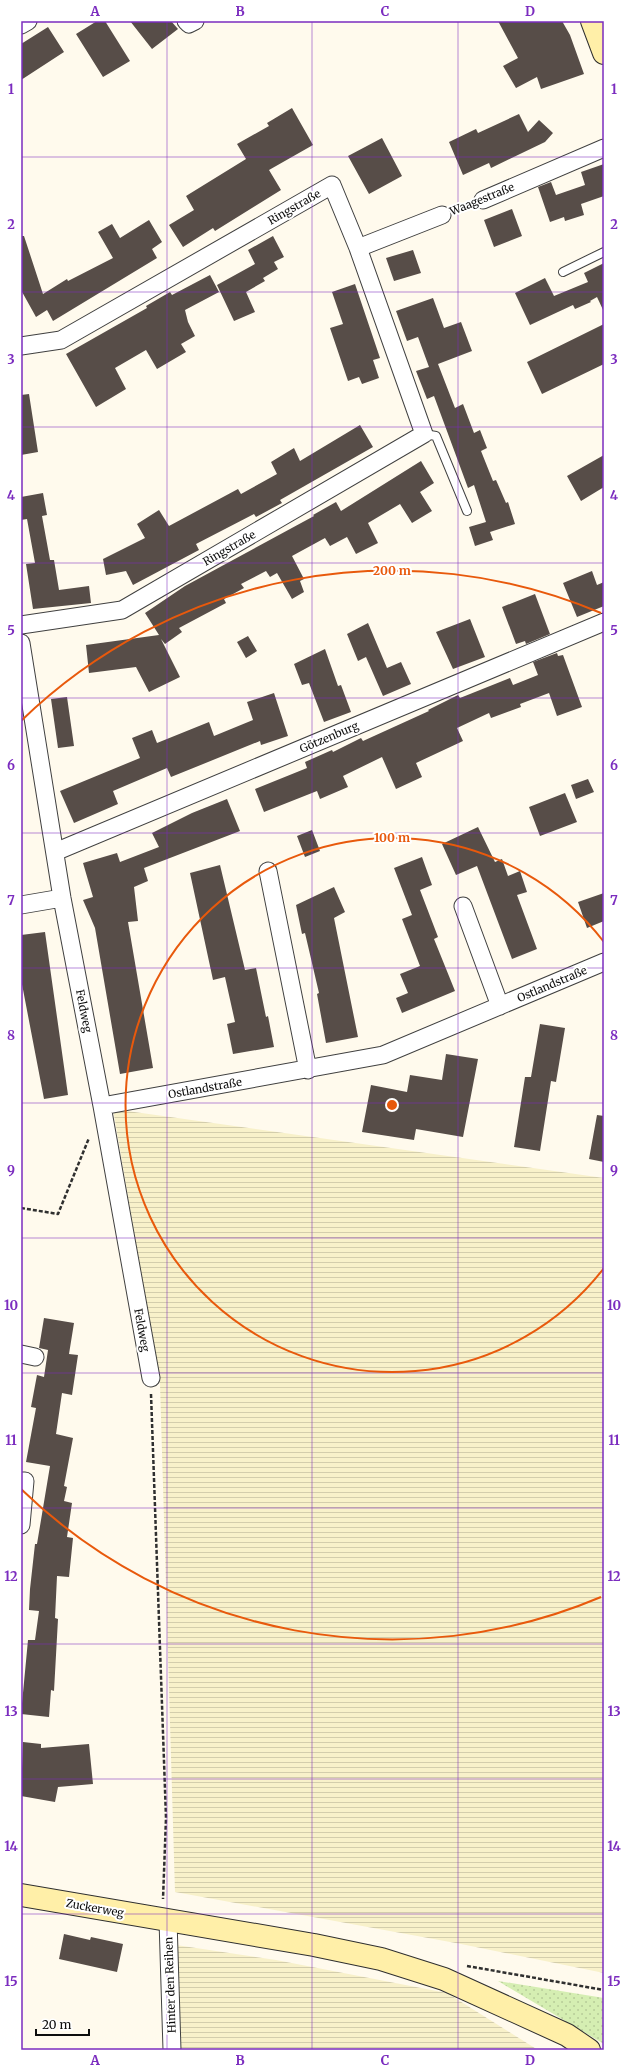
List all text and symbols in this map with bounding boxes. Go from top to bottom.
text: A [89,3,100,20]
text: B [235,3,245,20]
text: C [381,3,390,20]
text: D [525,3,535,20]
text: 1 [8,81,14,98]
text: 1 [611,81,617,98]
street label: Waagestraße [447,180,517,219]
street label: Ringstraße [265,186,323,228]
text: 2 [7,216,15,233]
text: 2 [610,216,618,233]
text: 3 [7,351,15,368]
text: 3 [610,351,618,368]
text: 4 [7,487,16,504]
text: 4 [610,487,619,504]
street label: Ringstraße [200,527,258,569]
text: 200 m [373,563,411,578]
text: 5 [7,622,15,639]
text: 5 [610,622,618,639]
street label: Götzenburg [297,718,361,756]
text: 6 [7,757,15,774]
text: 6 [610,757,618,774]
text: 100 m [374,830,410,845]
text: 7 [7,892,15,909]
text: 7 [610,892,618,909]
street label: Ostlandstraße [515,963,589,1005]
street label: Feldweg [73,988,95,1034]
text: 8 [7,1027,15,1044]
text: 8 [610,1027,618,1044]
street label: Ostlandstraße [167,1075,243,1101]
centre of rings [385,1098,399,1112]
text: 9 [7,1162,15,1179]
text: 9 [610,1162,618,1179]
text: 10 [4,1297,18,1314]
text: 10 [607,1297,621,1314]
street label: Feldweg [131,1307,153,1353]
text: 11 [5,1432,17,1449]
text: 11 [608,1432,620,1449]
text: 12 [4,1568,18,1585]
text: 12 [607,1568,621,1585]
text: 13 [4,1703,18,1720]
text: 13 [607,1703,621,1720]
text: 14 [4,1838,19,1855]
text: 14 [607,1838,622,1855]
street label: Zuckerweg [65,1896,125,1920]
street label: Hinter den Reihen [161,1936,179,2033]
text: 15 [4,1973,18,1990]
text: 15 [607,1973,621,1990]
scale bar [36,2011,89,2037]
text: 20 m [42,2017,71,2032]
text: A [89,2052,100,2069]
text: B [235,2052,245,2069]
text: C [381,2052,390,2069]
text: D [525,2052,535,2069]

